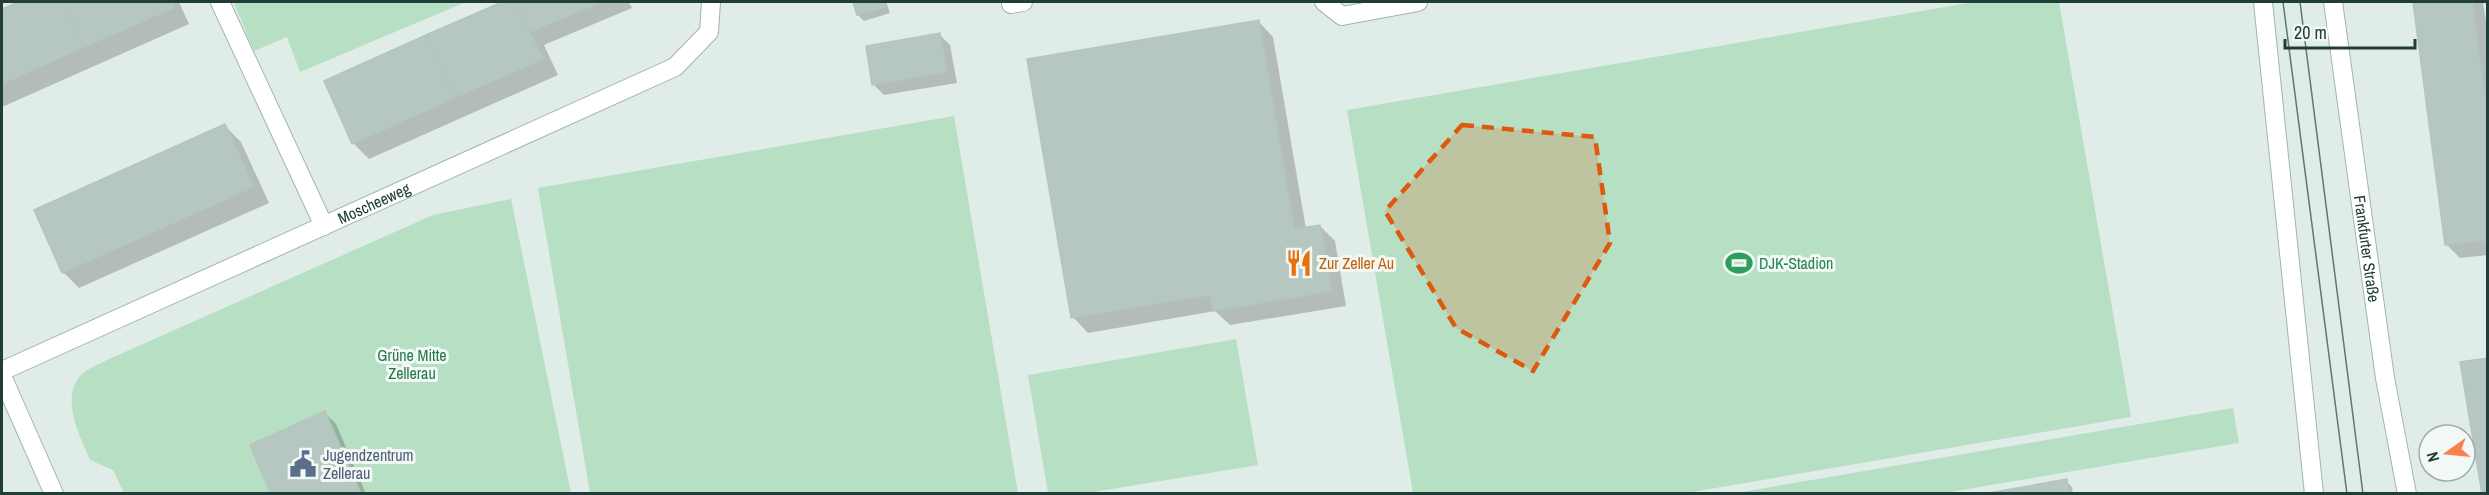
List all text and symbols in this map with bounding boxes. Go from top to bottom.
scale bar [2285,12,2416,50]
text: 20 m [2294,20,2327,45]
street label: Moscheeweg [334,177,414,229]
street label: Frankfurter Straße [2349,194,2385,303]
restaurant icon: Zur Zeller Au [1284,248,1314,278]
sports icon: DJK-Stadion [1724,248,1754,278]
place label: Zur Zeller Au [1319,252,1394,274]
place label: DJK-Stadion [1759,252,1833,274]
park label: Grüne Mitte Zellerau [377,344,447,384]
north arrow [2417,423,2477,483]
place label: Jugendzentrum Zellerau [323,444,413,484]
public building icon: Jugendzentrum Zellerau [288,449,318,479]
text: N [2421,449,2444,464]

